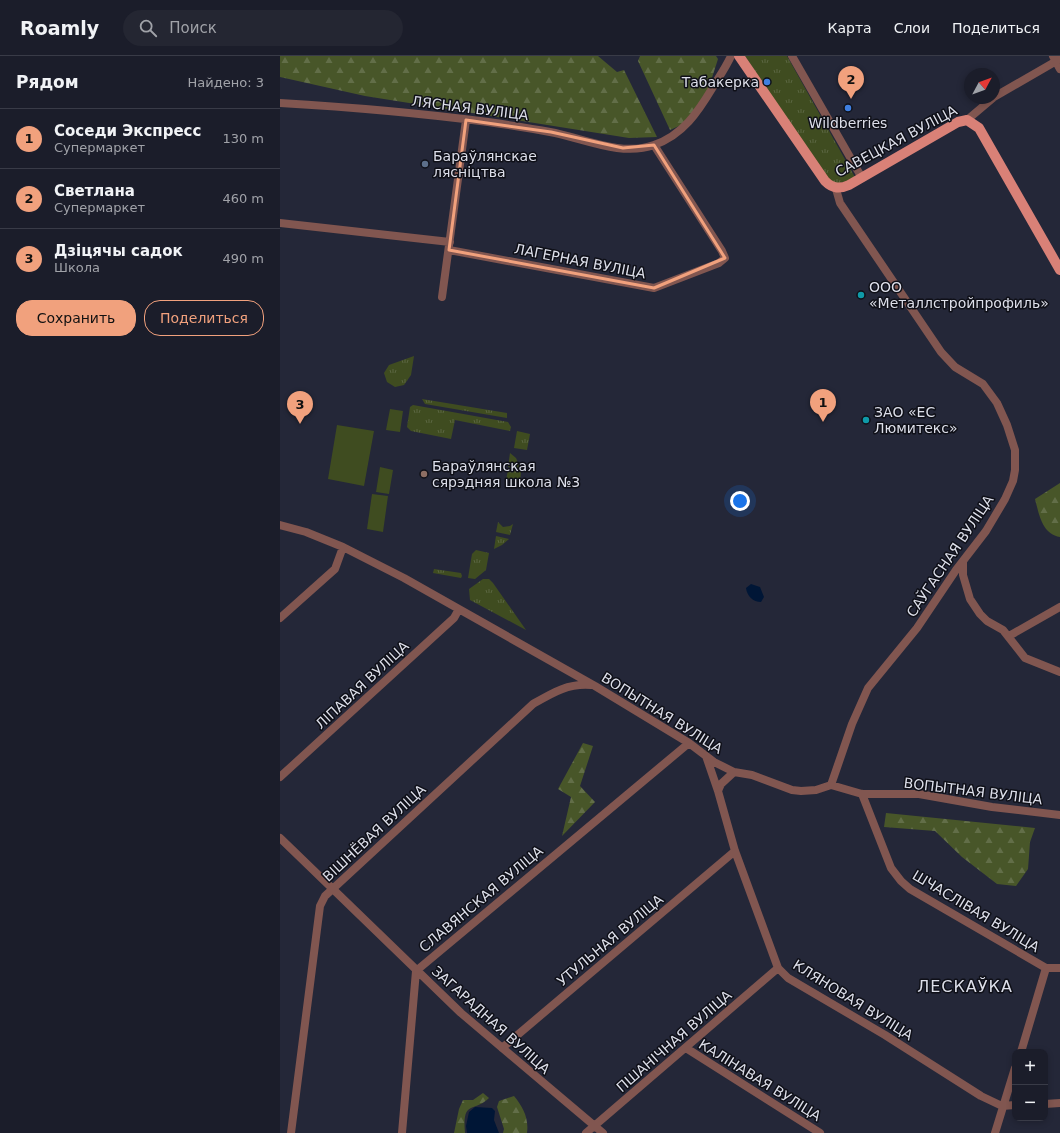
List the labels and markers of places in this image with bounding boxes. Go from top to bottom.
pin: 2 [838,66,864,99]
place label: Табакерка [681,74,759,90]
marker: Табакерка [762,77,772,87]
marker: Wildberries [843,103,853,113]
place label: Wildberries [809,115,887,131]
place label: Бараўлянскае лясніцтва [433,148,537,180]
marker: Бараўлянскае лясніцтва [420,159,430,169]
place label: ООО «Металлстройпрофиль» [869,279,1049,311]
marker: ООО «Металлстройпрофиль» [856,290,866,300]
pin: 1 [810,389,836,422]
pin: 3 [287,391,313,424]
place label: ЗАО «ЕС Люмитекс» [874,404,957,436]
marker: ЗАО «ЕС Люмитекс» [861,415,871,425]
place label: Бараўлянская сярэдняя школа №3 [432,458,580,490]
marker: Бараўлянская сярэдняя школа №3 [419,469,429,479]

